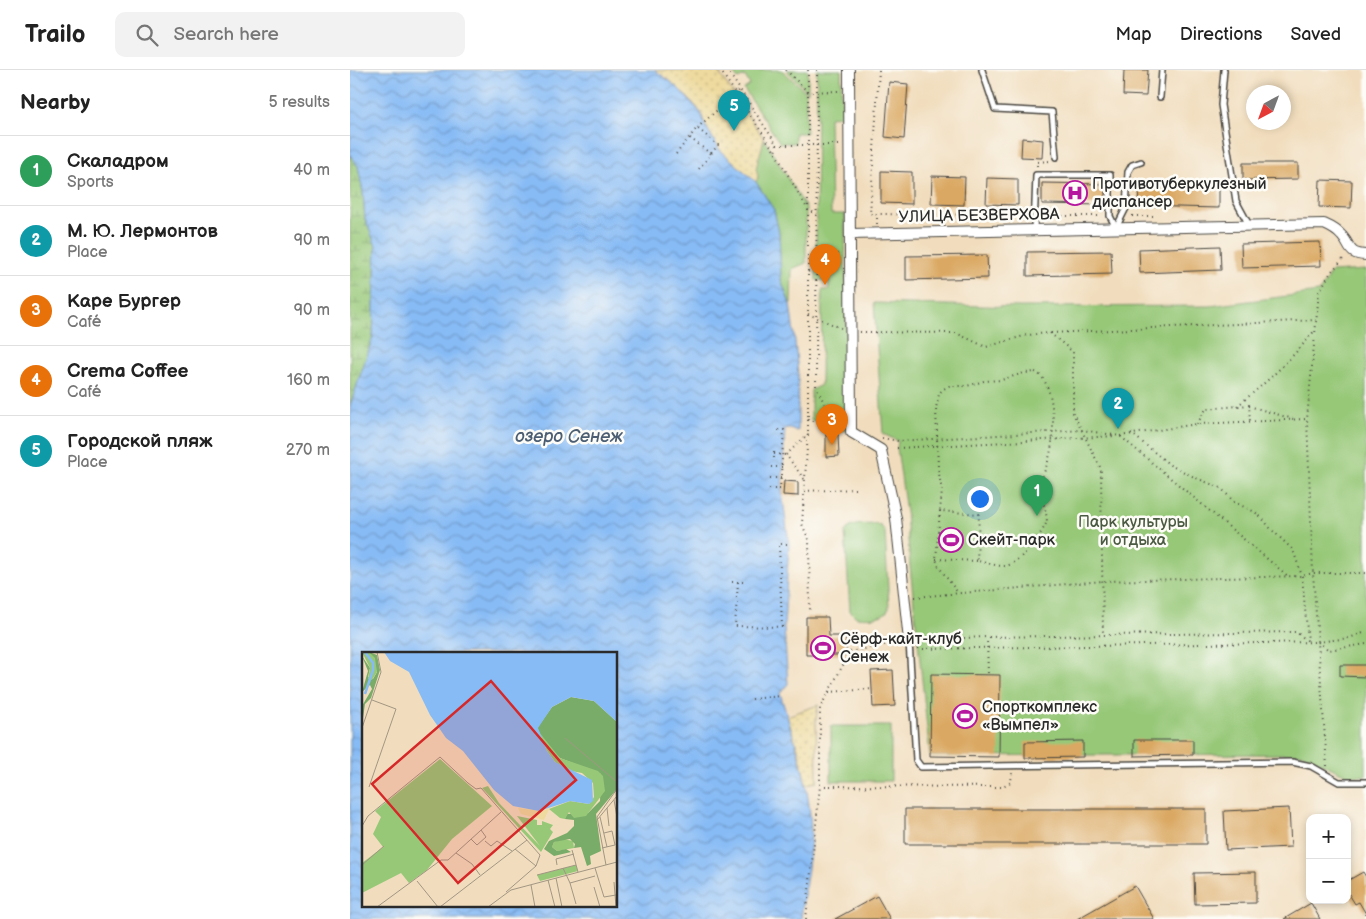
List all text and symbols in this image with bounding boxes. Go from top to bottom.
search box [115,12,465,57]
text: Trailo [25,20,85,49]
icon: search [133,21,161,49]
text: Search here [173,23,279,46]
text: Map [1116,24,1152,45]
text: Directions [1180,24,1262,45]
text: Saved [1290,24,1341,45]
north arrow [1246,85,1291,130]
text: Nearby [20,90,90,115]
pin: 5 [718,90,750,131]
text: 5 results [268,93,330,112]
text: Скаладром [67,150,169,173]
text: 1 [33,161,39,180]
text: 40 m [293,161,330,180]
text: Sports [67,173,114,192]
place label: Противотуберкулезный диспансер [1092,175,1267,212]
hospital icon: Противотуберкулезный диспансер [1062,180,1088,206]
street label: УЛИЦА БЕЗВЕРХОВА [898,205,1060,227]
text: М. Ю. Лермонтов [67,220,218,243]
text: 2 [31,231,41,250]
text: 90 m [294,231,330,250]
text: Place [67,243,108,262]
pin: 4 [809,244,841,285]
text: Каре Бургер [67,290,181,313]
text: 3 [31,301,41,320]
text: 90 m [294,301,330,320]
text: Café [67,313,101,332]
text: Crema Coffee [67,360,189,383]
text: 4 [31,371,41,390]
text: 160 m [287,371,330,390]
text: Café [67,383,101,402]
pin: 2 [1102,388,1134,429]
pin: 3 [816,404,848,445]
water label: озеро Сенеж [515,426,623,447]
text: Городской пляж [67,430,212,453]
text: 5 [31,441,41,460]
text: 270 m [286,441,330,460]
text: Place [67,453,108,472]
pin: 1 [1021,475,1053,516]
your location [967,486,993,512]
park label: Парк культуры и отдыха [1078,513,1188,550]
sports icon: Скейт-парк [938,527,964,553]
place label: Скейт-парк [968,531,1055,550]
place label: Сёрф-кайт-клуб Сенеж [840,630,962,667]
sports icon: Сёрф-кайт-клуб Сенеж [810,635,836,661]
inset map [362,652,618,906]
place label: Спорткомплекс «Вымпел» [982,698,1097,735]
sports icon: Спорткомплекс «Вымпел» [952,703,978,729]
map controls [1306,814,1351,904]
button: + [1306,814,1351,859]
button: − [1306,859,1351,904]

